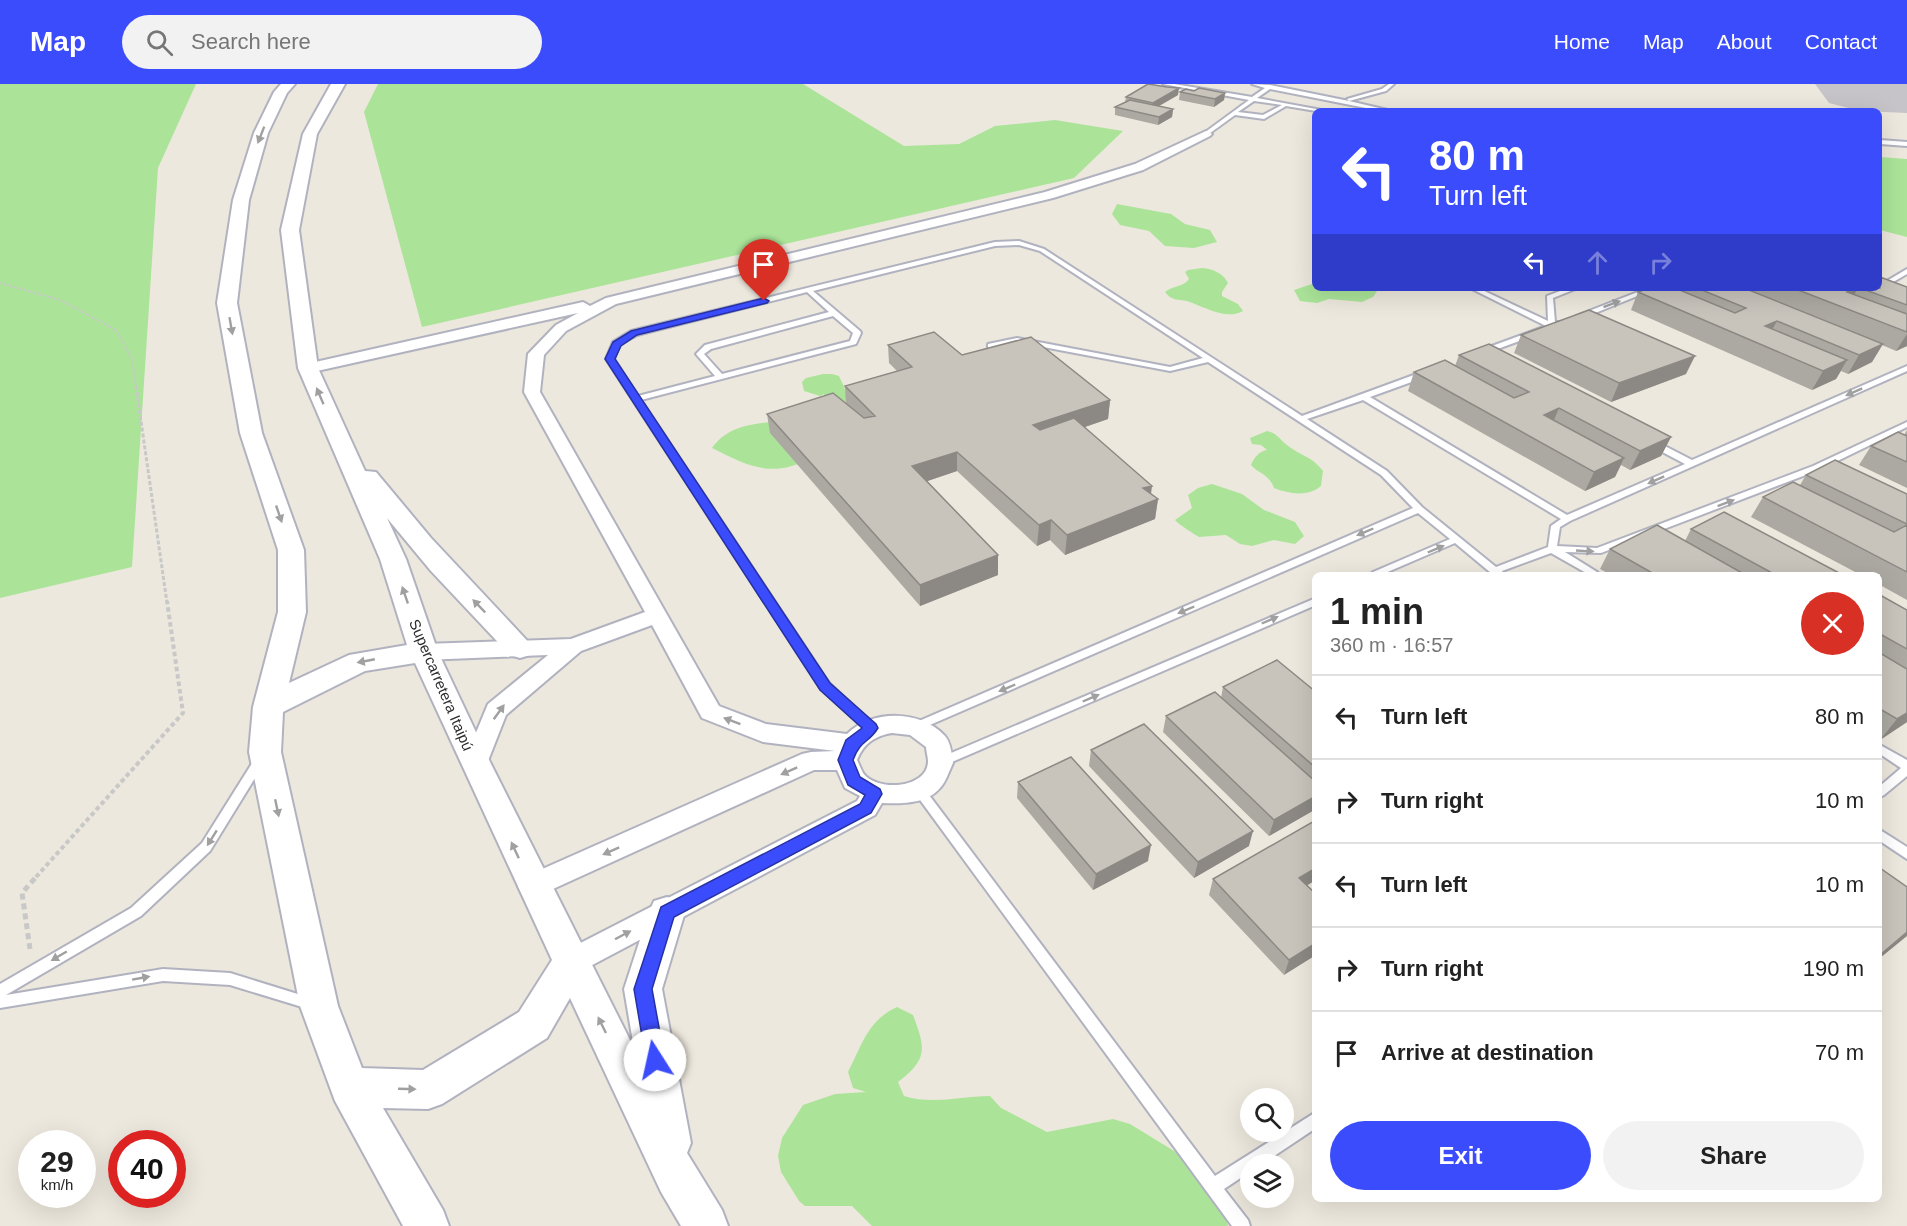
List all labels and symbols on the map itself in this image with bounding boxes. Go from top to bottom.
one-way arrow [256,126,265,144]
pin [738,239,789,301]
one-way arrow [1603,298,1621,308]
one-way arrow [227,316,236,335]
one-way arrow [315,387,324,405]
one-way arrow [1845,387,1862,396]
one-way arrow [1648,475,1665,484]
one-way arrow [1717,497,1735,507]
one-way arrow [274,505,284,523]
one-way arrow [1356,528,1374,538]
one-way arrow [1427,543,1445,553]
one-way arrow [1576,546,1595,555]
one-way arrow [399,586,409,604]
one-way arrow [472,600,486,614]
one-way arrow [1177,605,1195,615]
one-way arrow [1261,615,1279,625]
street label: Supercarretera Itaipú [406,617,477,753]
one-way arrow [357,657,376,666]
one-way arrow [998,683,1016,693]
one-way arrow [1082,693,1100,702]
one-way arrow [493,704,505,720]
one-way arrow [723,715,741,725]
one-way arrow [780,767,797,776]
one-way arrow [272,799,282,817]
one-way arrow [206,829,217,846]
one-way arrow [511,842,520,859]
one-way arrow [601,846,619,856]
one-way arrow [615,930,632,940]
one-way arrow [51,951,68,961]
one-way arrow [131,974,150,983]
one-way arrow [597,1017,607,1034]
position arrow [623,1028,687,1092]
one-way arrow [398,1085,417,1094]
speed limit sign: 40 [108,1130,186,1208]

